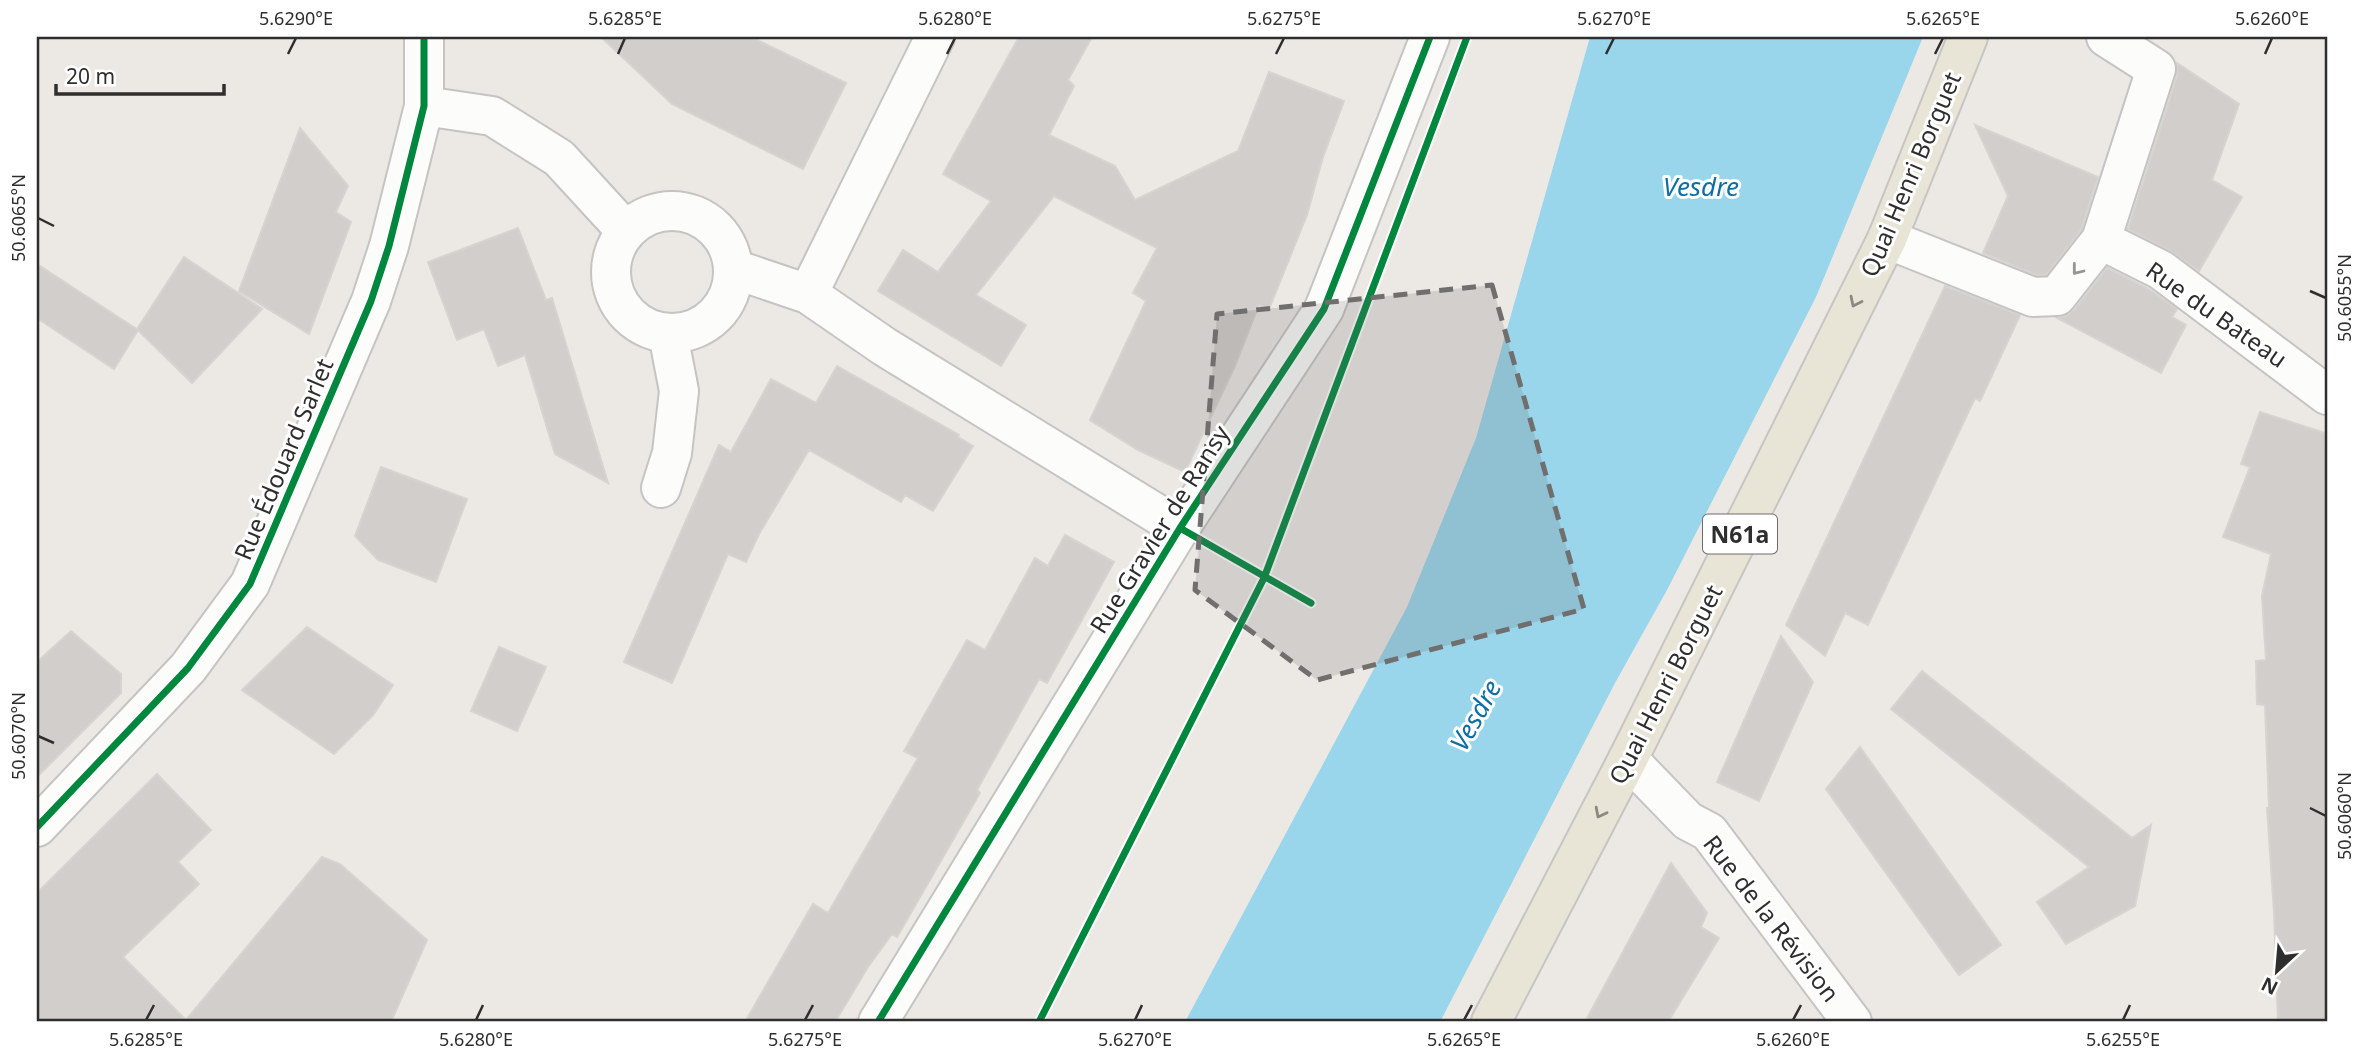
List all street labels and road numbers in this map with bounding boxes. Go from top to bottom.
street label: Quai Henri Borguet [1852,66,1968,282]
street label: Rue du Bateau [2140,253,2294,375]
street label: Rue Édouard Sarlet [226,353,340,565]
street label: Rue Gravier de Ransy [1082,418,1237,639]
road number: N61a [1703,514,1777,554]
street label: Quai Henri Borguet [1600,578,1730,789]
street label: Rue de la Révision [1696,828,1848,1008]

